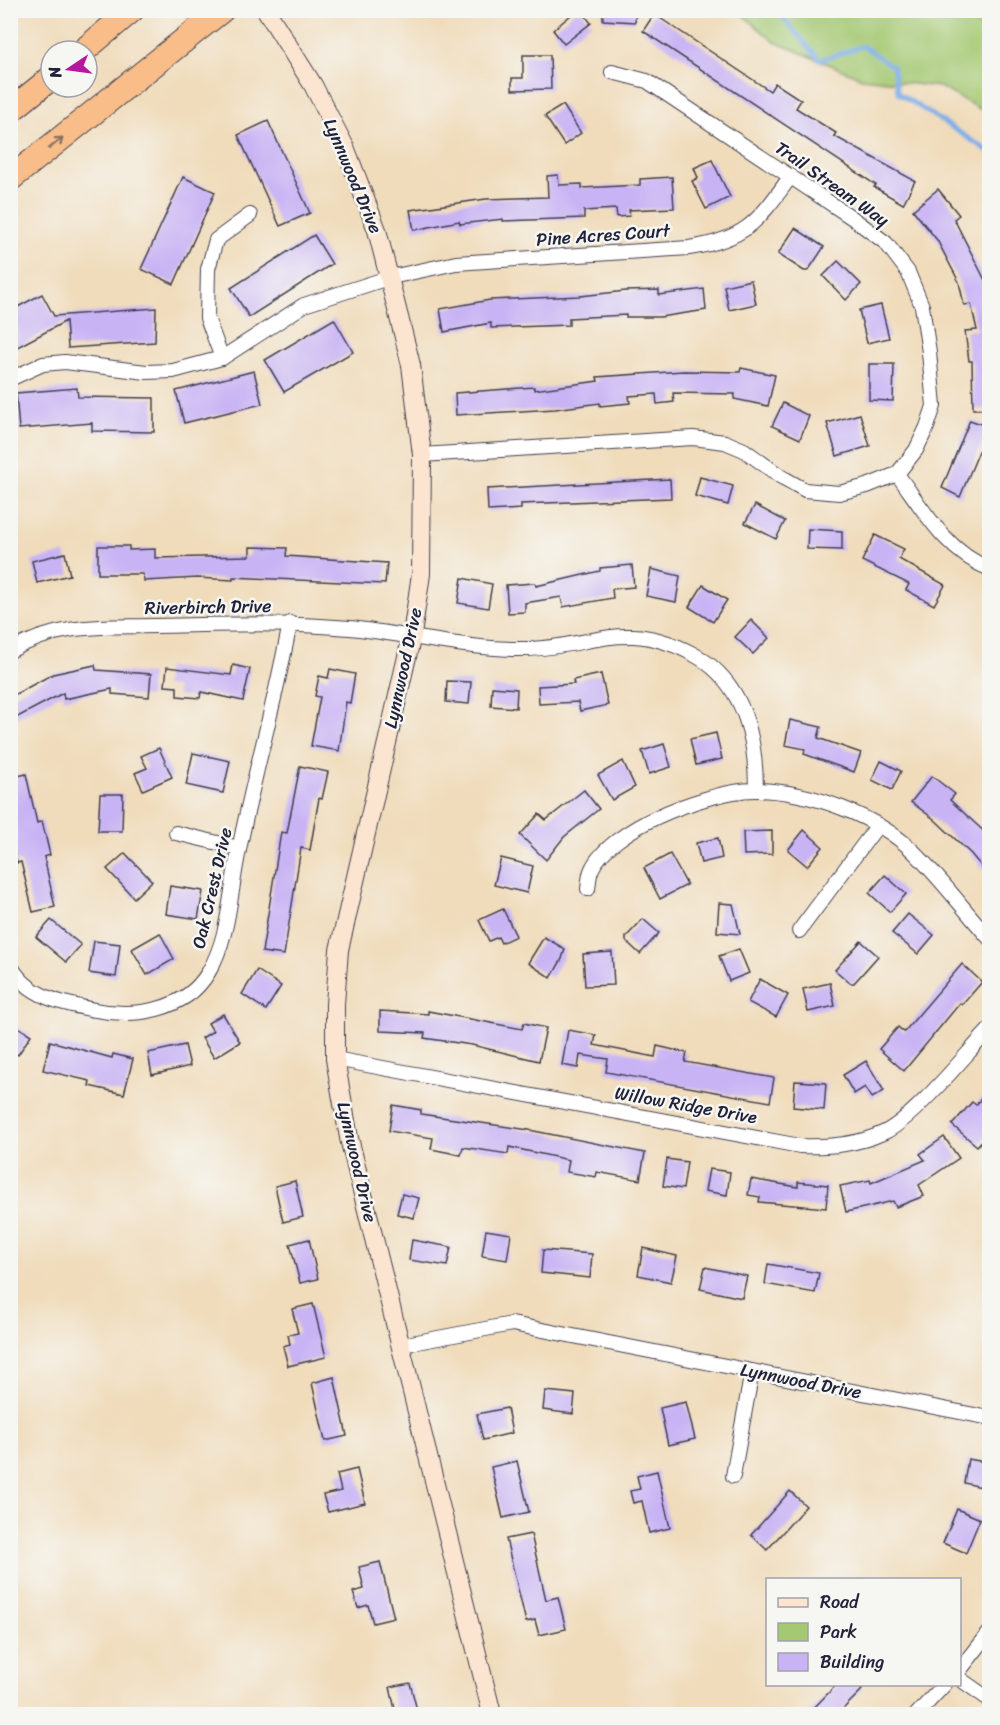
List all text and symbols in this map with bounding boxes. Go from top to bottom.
north arrow [39,39,99,99]
text: N [39,63,70,82]
street label: Lynnwood Drive [314,113,392,239]
street label: Trail Stream Way [768,132,897,236]
one-way arrow [48,136,64,149]
street label: Pine Acres Court [535,214,672,256]
street label: Riverbirch Drive [144,590,272,624]
street label: Lynnwood Drive [375,605,431,731]
street label: Oak Crest Drive [183,824,241,952]
street label: Willow Ridge Drive [612,1077,760,1133]
street label: Lynnwood Drive [328,1099,386,1225]
street label: Lynnwood Drive [738,1354,864,1408]
legend [766,1578,961,1686]
text: Road [820,1586,860,1618]
text: Park [820,1616,857,1648]
text: Building [820,1646,884,1678]

